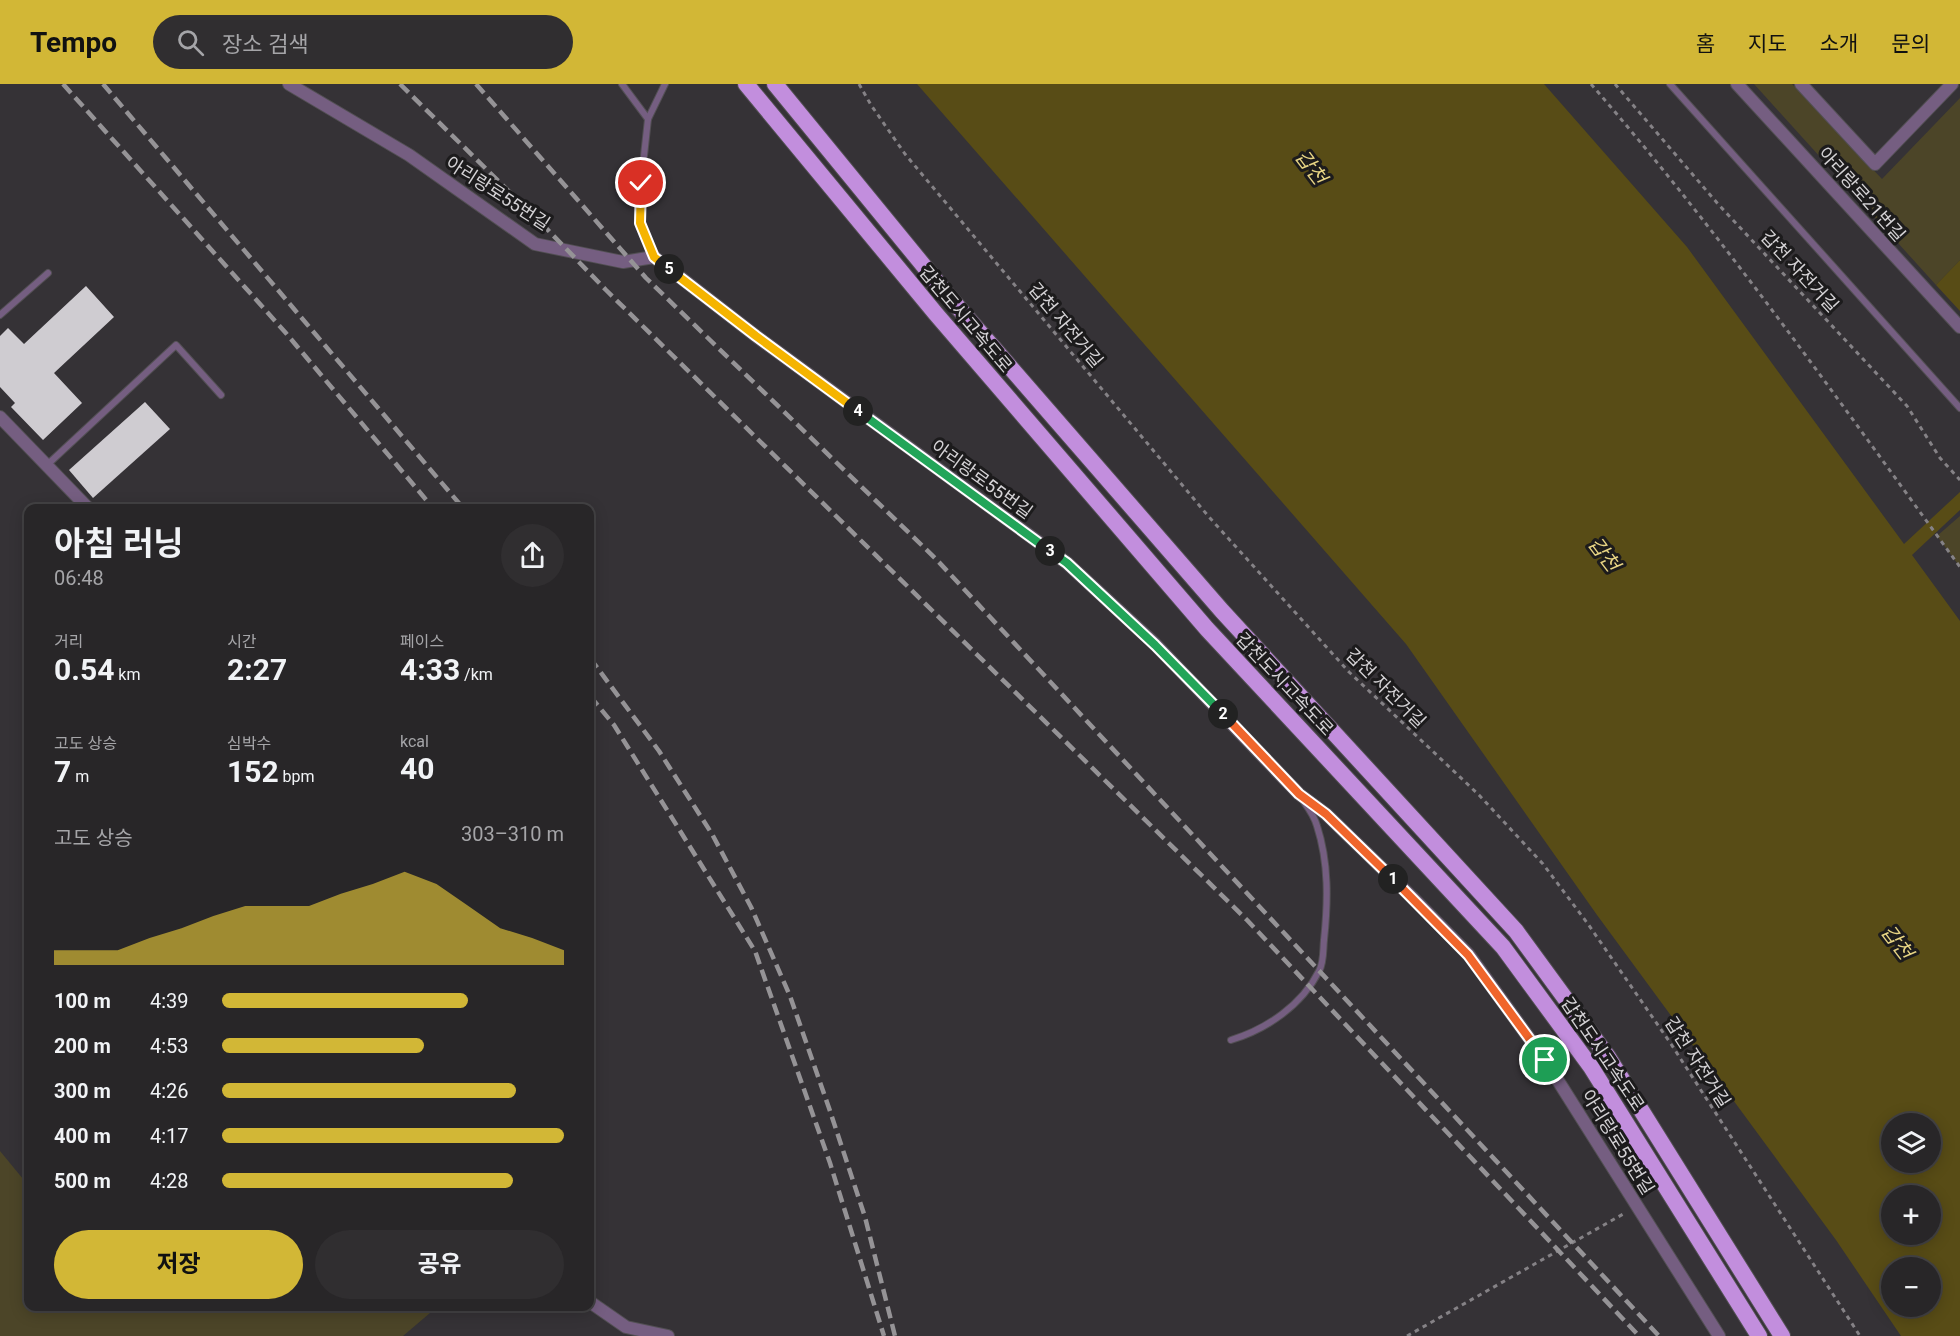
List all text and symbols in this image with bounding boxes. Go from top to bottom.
search box [153,15,573,69]
text: Tempo [30,26,117,59]
icon: search [174,26,207,59]
text: 장소 검색 [222,32,308,57]
text: 홈 [1696,32,1715,56]
text: 지도 [1748,32,1787,56]
text: 소개 [1820,32,1858,56]
text: 문의 [1891,32,1930,56]
street label: 아리랑로21번길 [1814,143,1910,245]
water label: 갑천 [1290,145,1333,191]
street label: 아리랑로55번길 [442,152,554,234]
pin [615,157,666,208]
icon: check [624,166,657,199]
street label: 갑천 자전거길 [1757,226,1843,316]
pin: 5 [654,254,684,284]
text: 5 [664,259,674,278]
street label: 갑천도시고속도로 [915,262,1017,376]
street label: 갑천 자전거길 [1025,278,1107,372]
pin: 4 [843,396,873,426]
text: 4 [853,401,863,420]
street label: 아리랑로55번길 [927,435,1037,523]
text: 아침 러닝 [54,524,184,563]
button: share [501,524,564,587]
water label: 갑천 [1583,532,1626,578]
pin: 3 [1035,536,1065,566]
text: 3 [1045,541,1055,560]
text: 06:48 [54,566,104,590]
street label: 갑천도시고속도로 [1232,628,1338,740]
text: 거리 [54,632,83,651]
text: 시간 [227,632,256,651]
text: 페이스 [400,632,444,651]
street label: 갑천 자전거길 [1342,644,1430,732]
text: 0.54 [54,652,114,687]
text: 2:27 [227,652,287,687]
text: 4:33 [400,652,460,687]
text: km [114,665,140,684]
text: /km [460,665,493,684]
pin: 2 [1208,699,1238,729]
text: 2 [1218,704,1228,723]
text: kcal [400,732,429,751]
text: 고도 상승 [54,734,117,753]
text: 심박수 [227,734,271,753]
text: 40 [400,751,434,786]
text: 7 [54,754,71,789]
text: 152 [227,754,279,789]
text: m [71,767,89,786]
text: bpm [279,767,315,786]
text: 303–310 m [461,822,564,846]
text: 고도 상승 [54,826,133,850]
pin: 1 [1378,864,1408,894]
text: 1 [1388,869,1398,888]
water label: 갑천 [1876,920,1919,966]
text: 100 m [54,989,111,1013]
text: 4:39 [150,989,189,1013]
street label: 갑천도시고속도로 [1557,993,1649,1115]
street label: 갑천 자전거길 [1661,1013,1735,1111]
text: 200 m [54,1034,111,1058]
text: 4:53 [150,1034,189,1058]
pin [1519,1034,1570,1085]
icon: arrive [1528,1043,1561,1076]
text: 300 m [54,1079,111,1103]
text: 4:26 [150,1079,189,1103]
street label: 아리랑로55번길 [1577,1086,1659,1198]
map controls [1881,1113,1941,1317]
button: layers [1881,1113,1941,1173]
text: 400 m [54,1124,111,1148]
text: 4:17 [150,1124,189,1148]
text: 500 m [54,1169,111,1193]
text: 4:28 [150,1169,189,1193]
button: + [1881,1185,1941,1245]
button: 저장 [54,1230,303,1299]
button: 공유 [315,1230,564,1299]
button: − [1881,1257,1941,1317]

